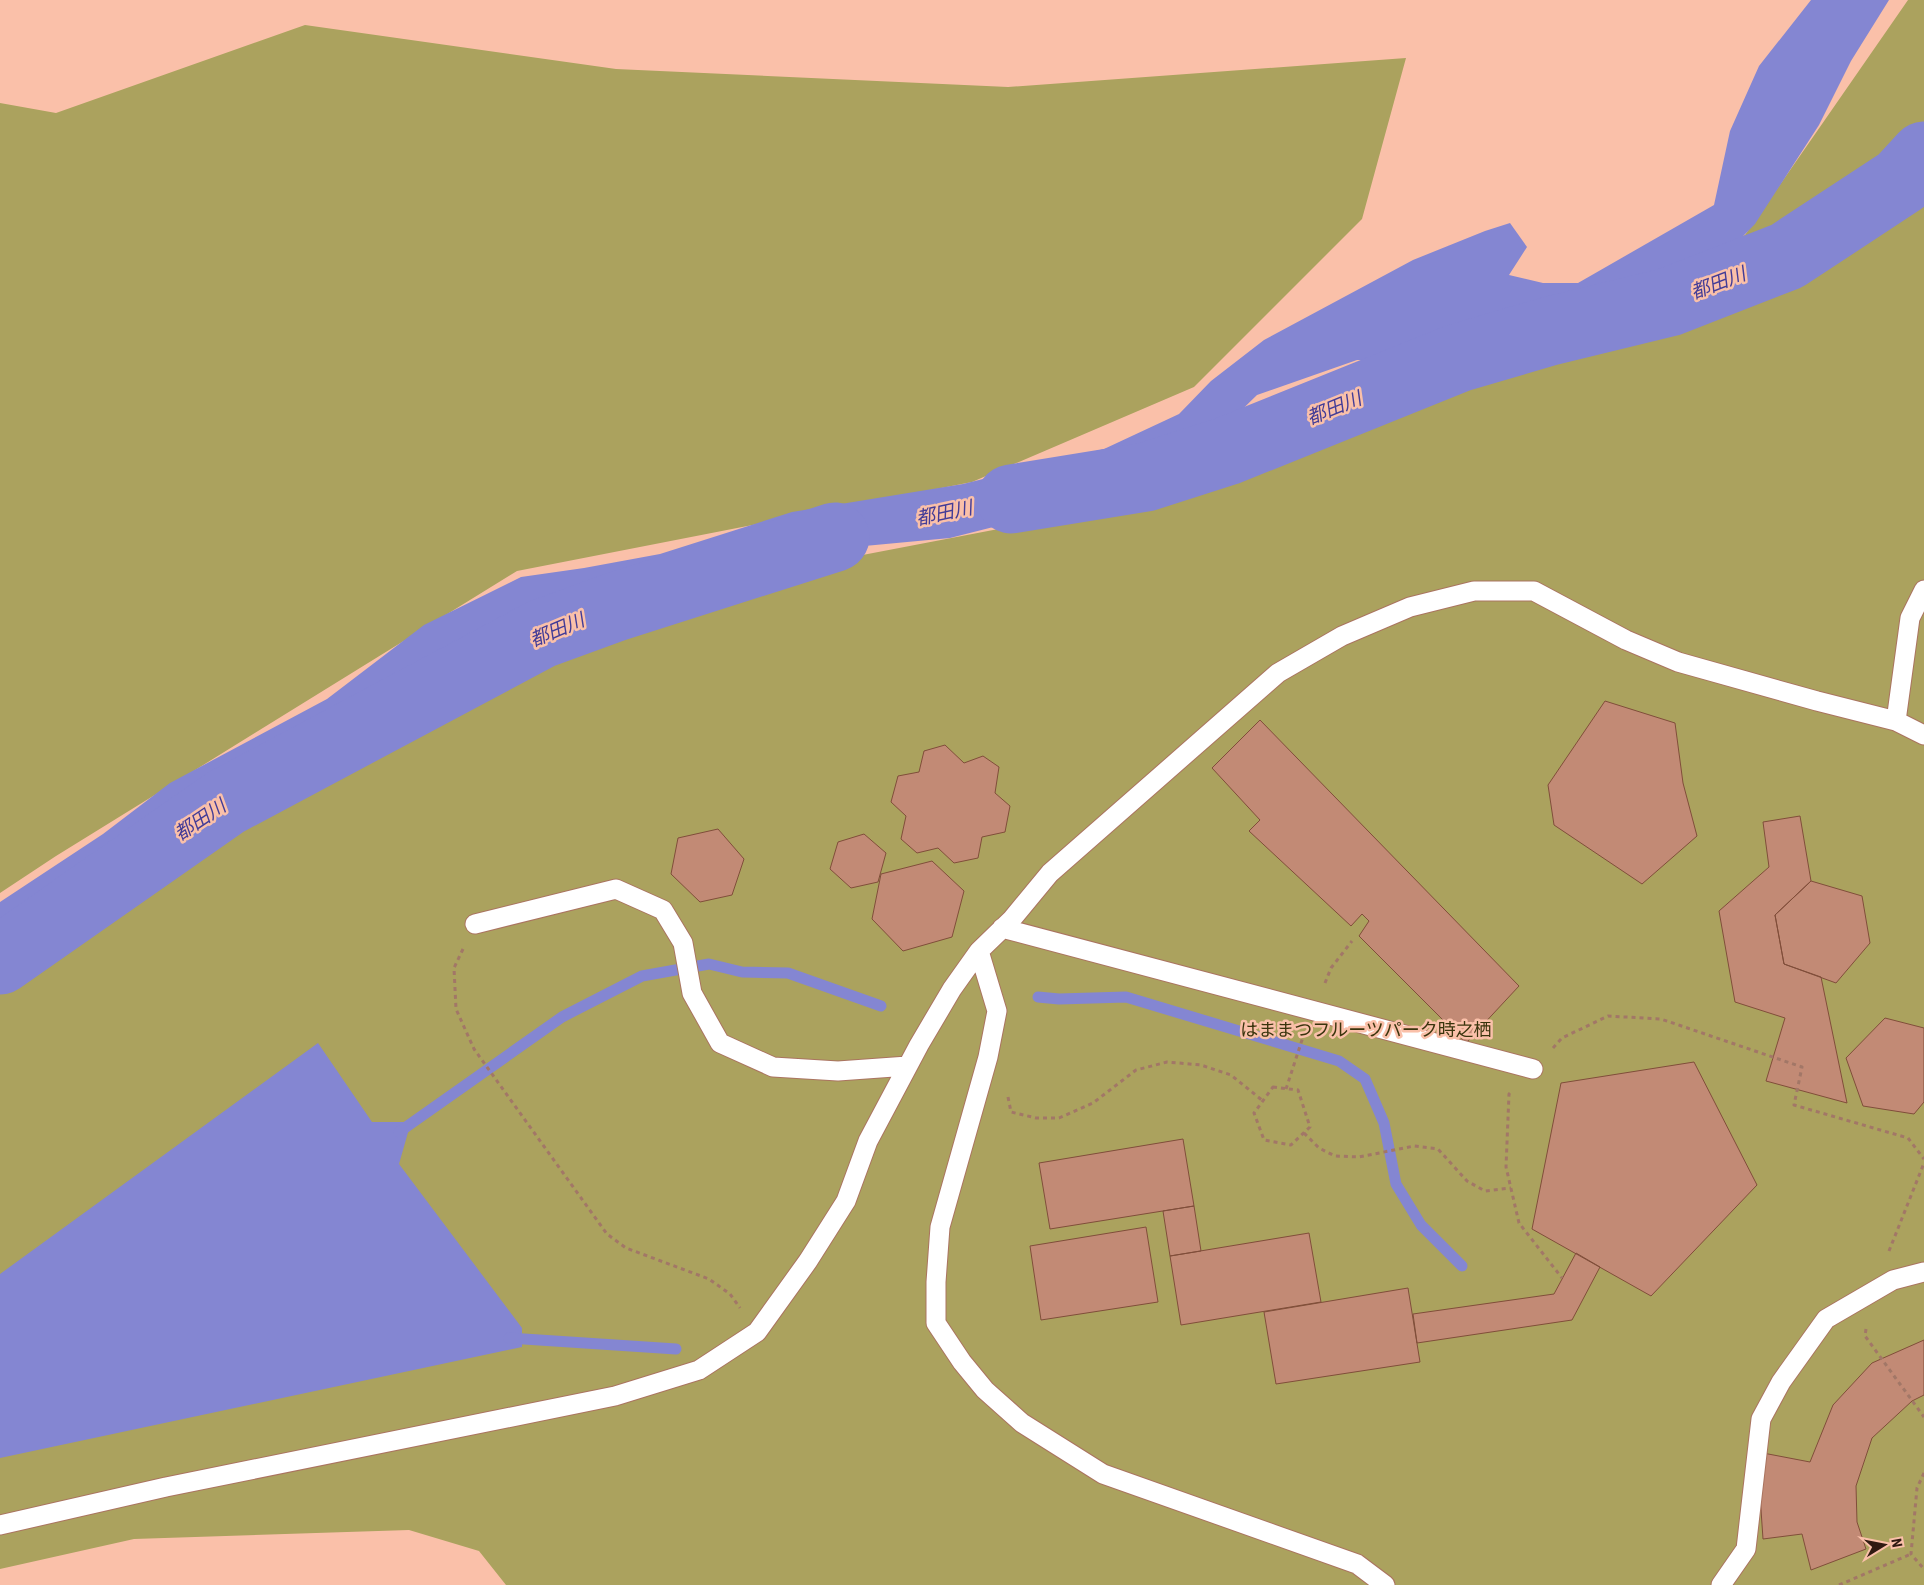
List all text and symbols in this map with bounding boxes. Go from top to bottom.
water label: 都田川 [1687,261,1751,304]
water label: 都田川 [1303,386,1367,429]
water label: 都田川 [914,495,976,530]
water label: 都田川 [526,607,590,652]
water label: 都田川 [170,793,232,845]
park label: はままつフルーツパーク時之栖 [1240,1019,1492,1040]
north arrow [1859,1520,1909,1570]
text: N [1888,1537,1905,1548]

